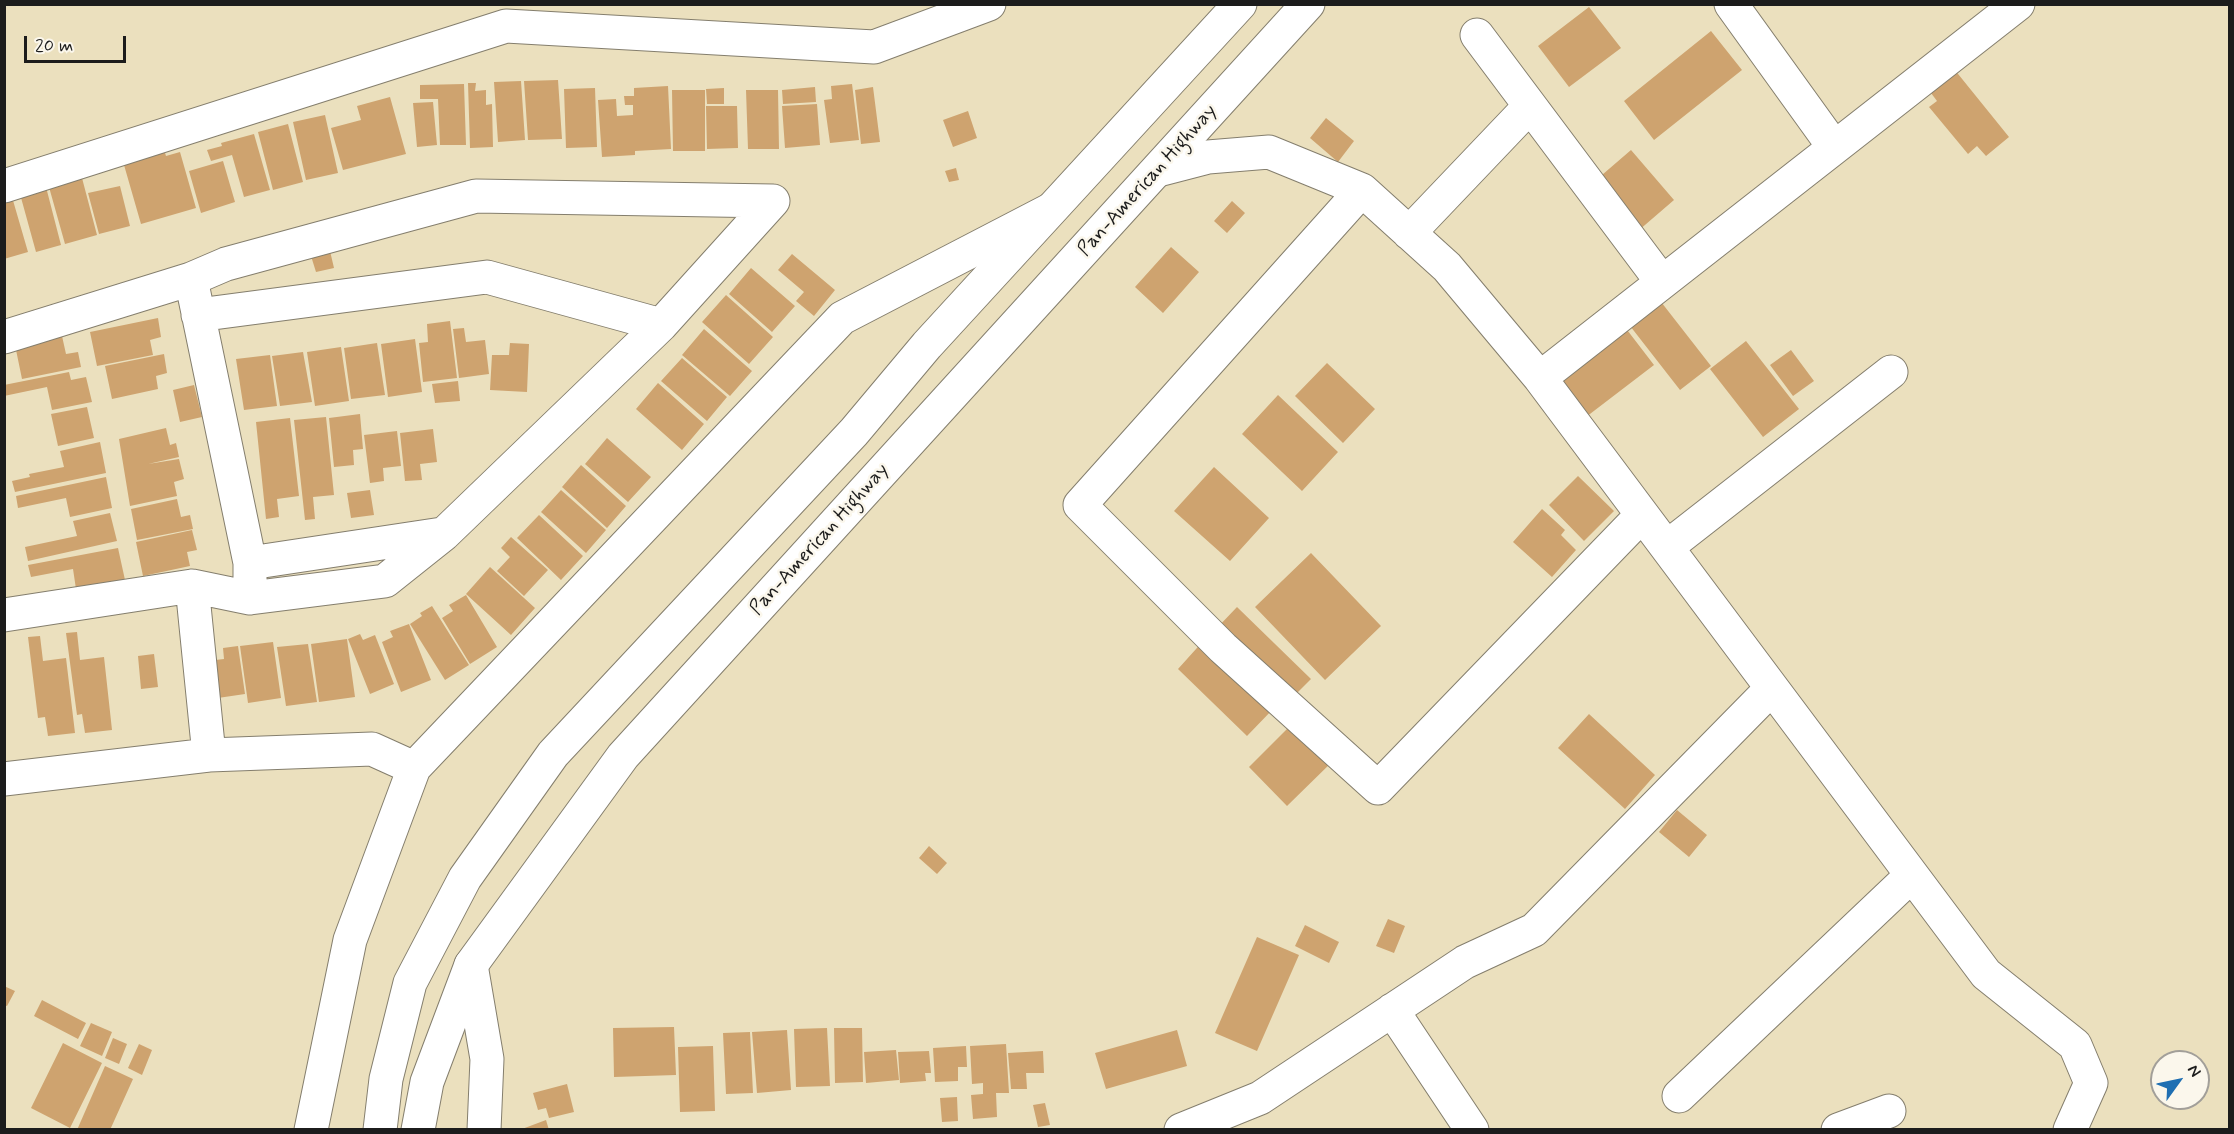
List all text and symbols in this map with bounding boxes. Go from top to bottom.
scale bar [27,24,129,62]
text: 20 m [35,34,73,58]
street label: Pan-American Highway [1073,100,1223,262]
street label: Pan-American Highway [745,459,895,621]
north arrow [2150,1050,2210,1110]
text: N [2182,1061,2206,1081]

